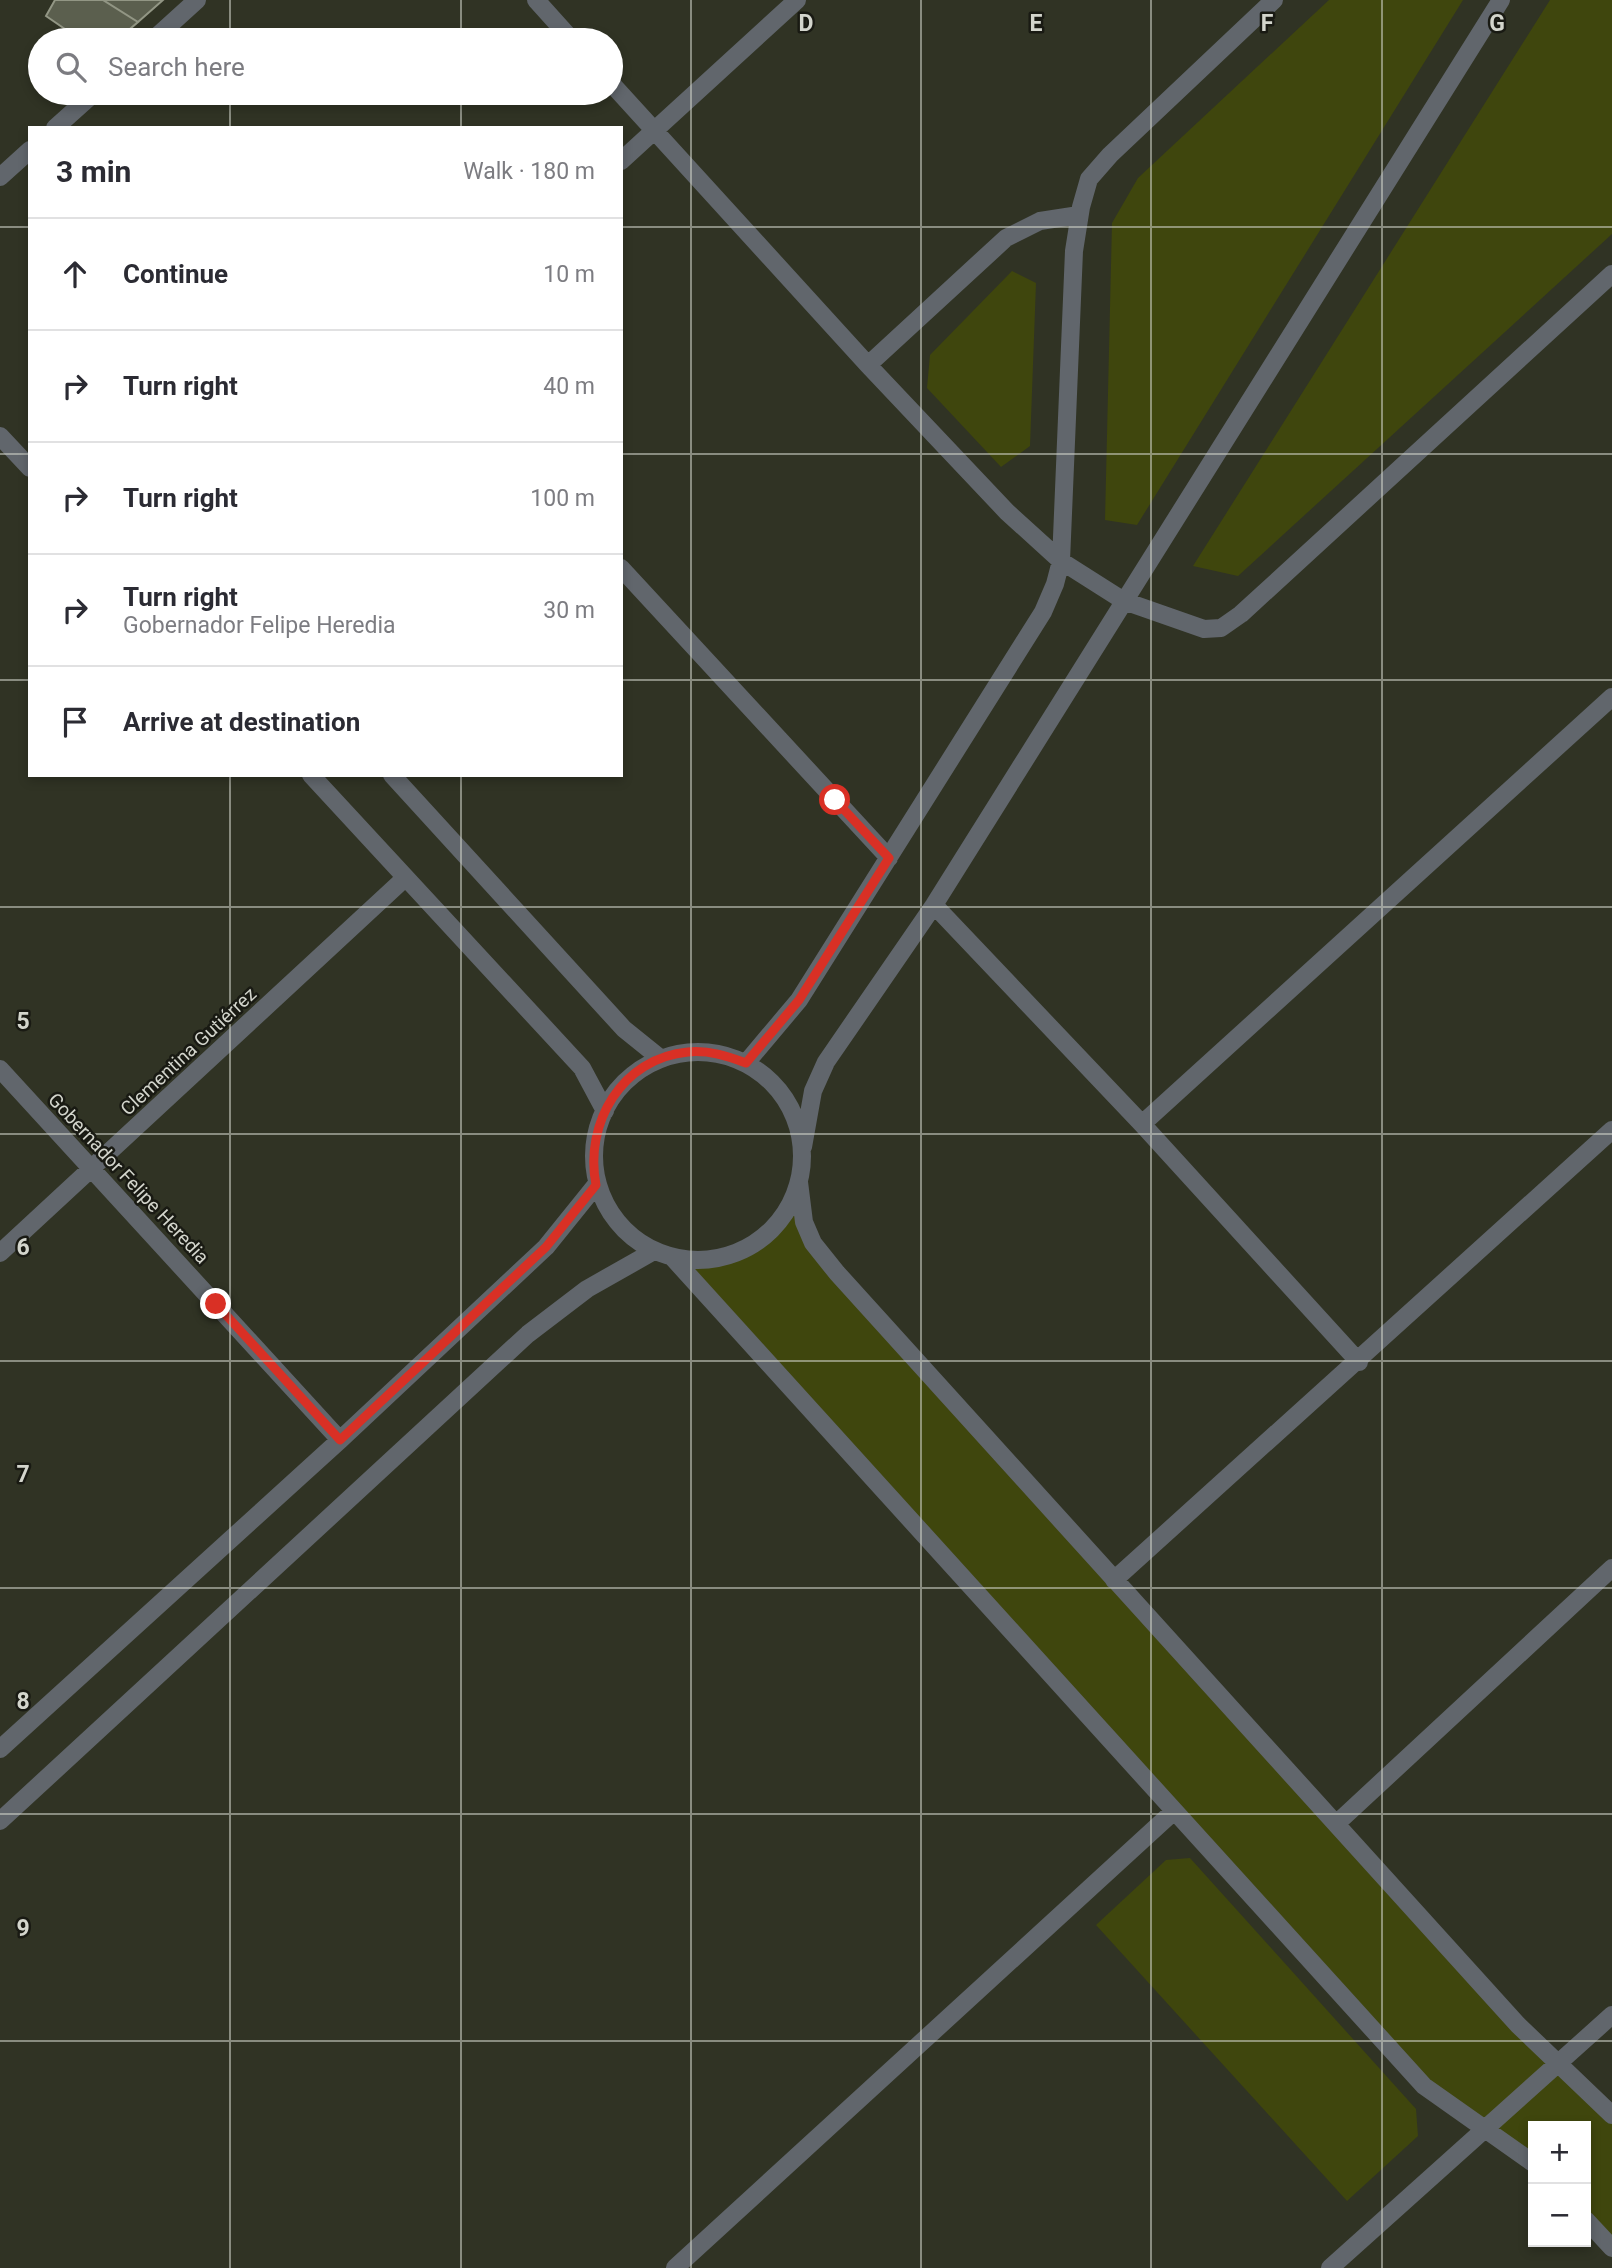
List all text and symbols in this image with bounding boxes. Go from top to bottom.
text: D [799,10,813,37]
text: E [1030,10,1043,37]
text: F [1261,10,1274,37]
text: G [1489,10,1505,37]
search box [28,28,623,105]
icon: search [52,48,90,86]
text: Search here [108,52,245,82]
text: 3 min [56,154,131,189]
text: Walk · 180 m [463,158,595,185]
icon: ahead [56,255,94,293]
text: Continue [123,259,228,289]
text: 10 m [543,261,595,288]
icon: right [56,367,94,405]
text: Turn right [123,371,238,401]
text: 40 m [543,373,595,400]
icon: right [56,479,94,517]
text: Turn right [123,483,238,513]
text: 100 m [530,485,595,512]
text: Turn right [123,582,238,612]
icon: right [56,591,94,629]
text: 30 m [543,597,595,624]
text: Gobernador Felipe Heredia [123,612,396,639]
icon: arrive [56,703,94,741]
text: Arrive at destination [123,707,360,737]
route start [819,784,850,815]
street label: Clementina Gutiérrez [116,983,261,1120]
text: 5 [16,1008,30,1035]
street label: Gobernador Felipe Heredia [43,1088,214,1269]
text: 6 [16,1234,30,1261]
route end [200,1288,231,1319]
text: 7 [16,1461,30,1488]
text: 8 [16,1688,30,1715]
text: 9 [16,1915,30,1942]
map controls [1528,2121,1591,2247]
button: + [1528,2121,1591,2184]
button: − [1528,2184,1591,2247]

